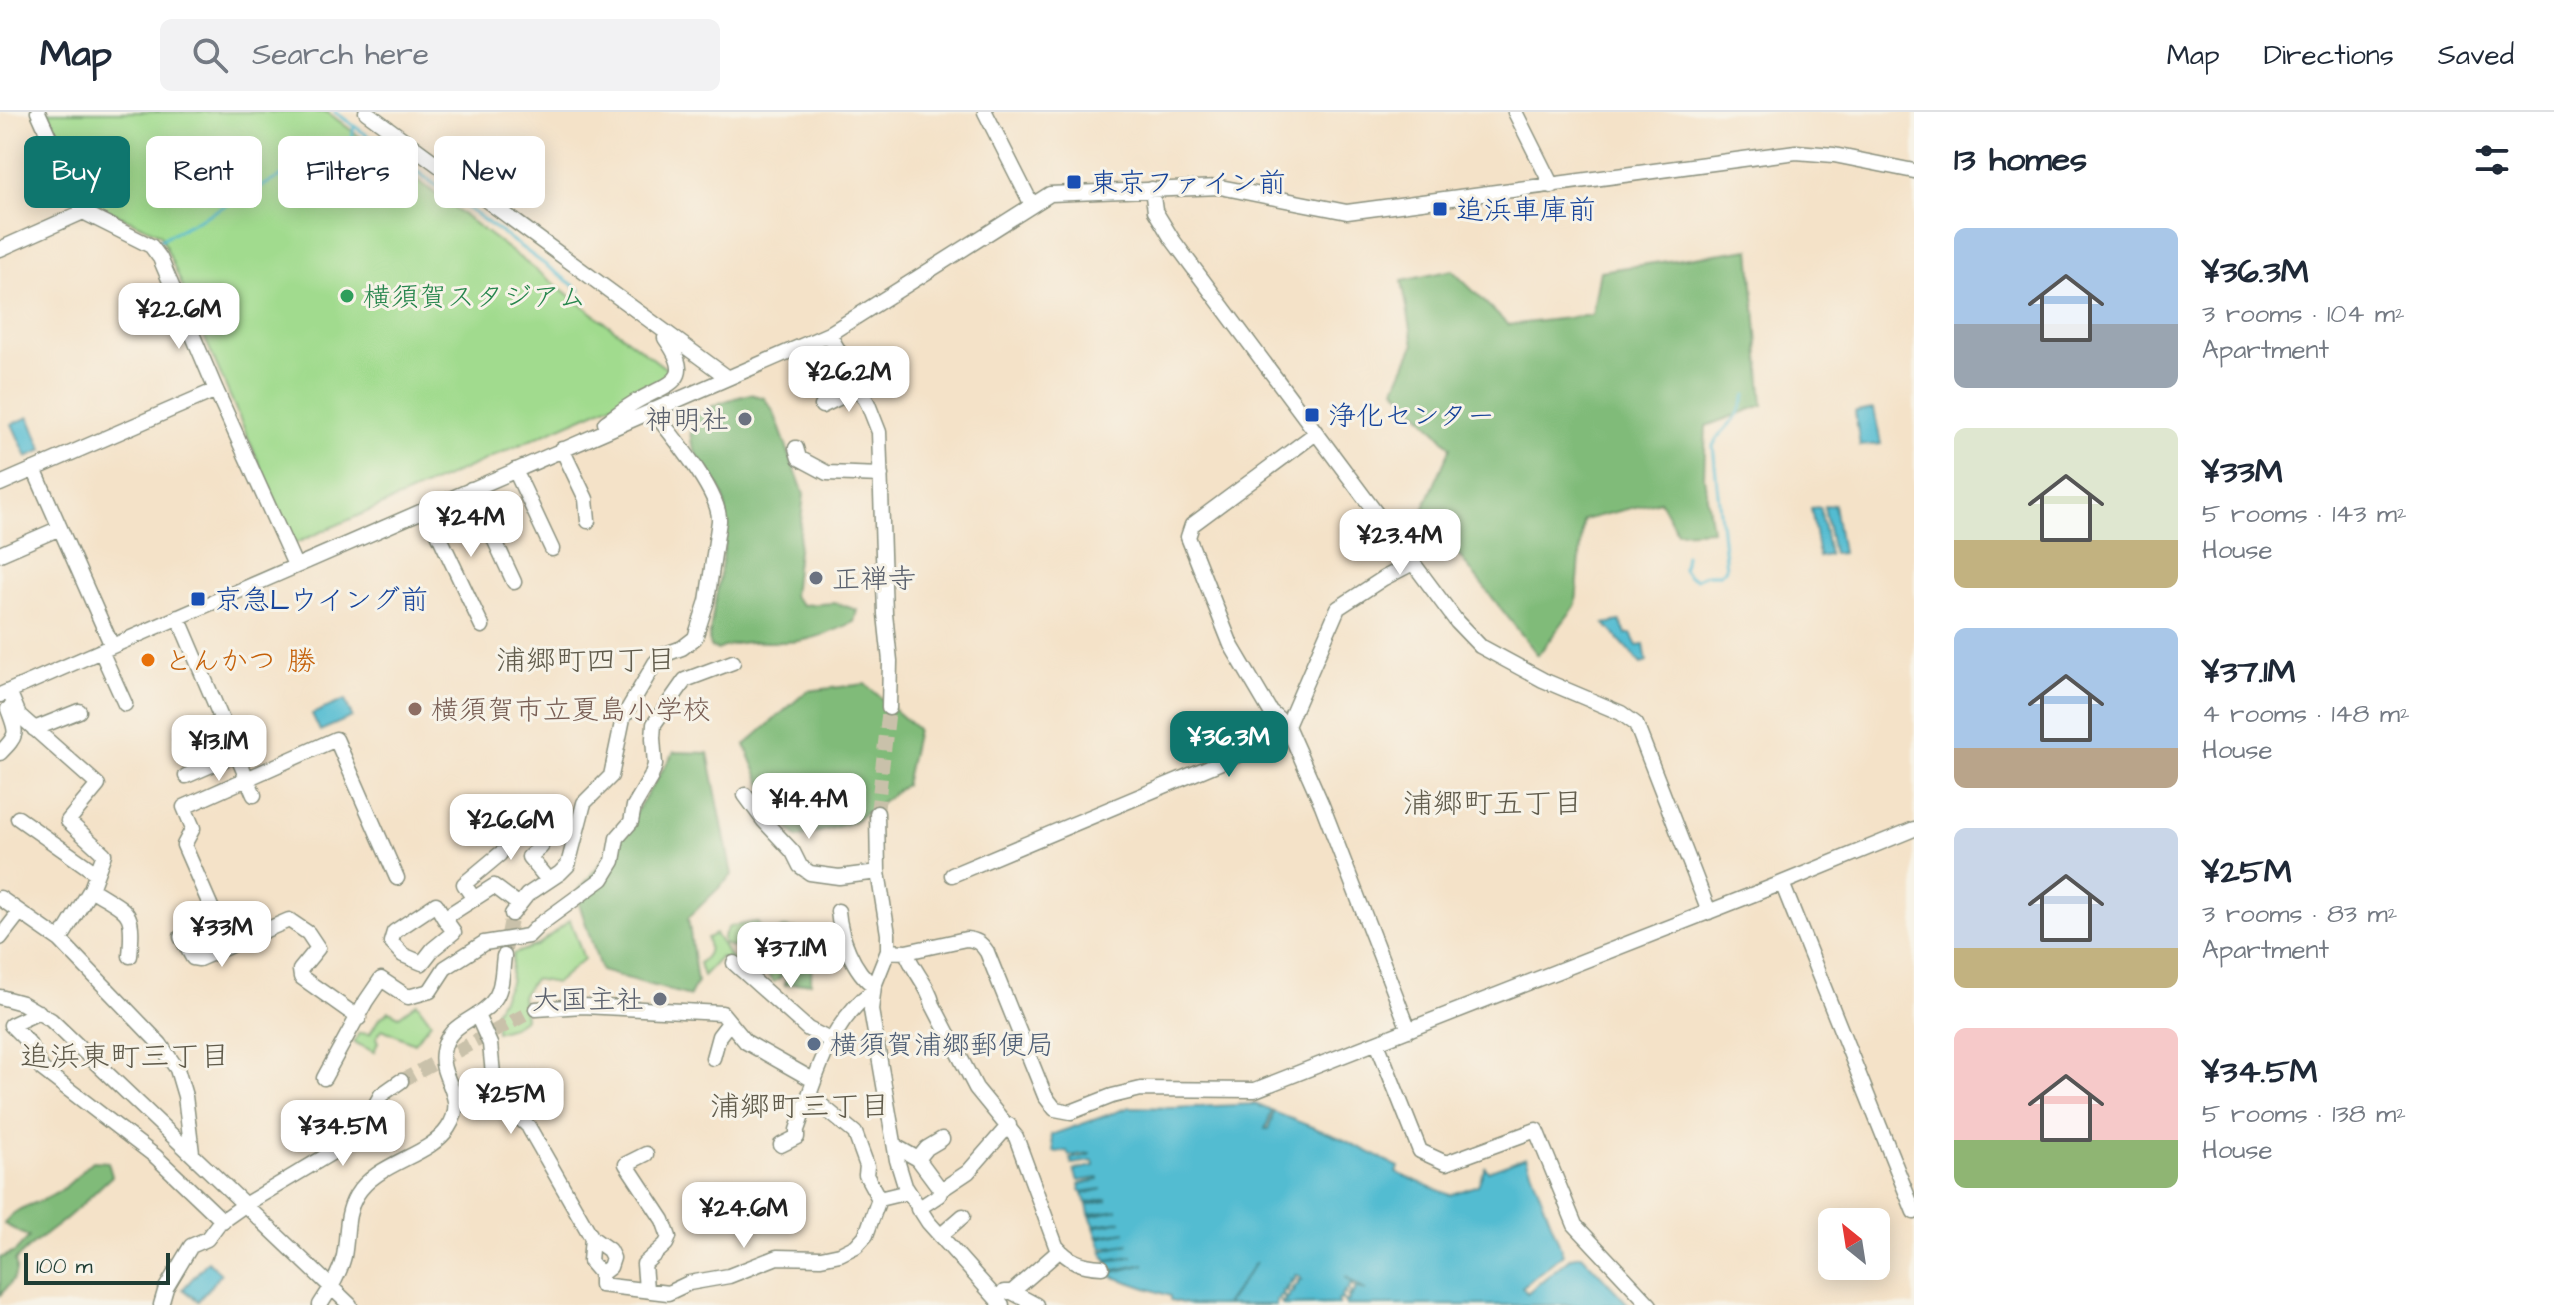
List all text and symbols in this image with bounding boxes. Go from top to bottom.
search box [160,19,720,91]
text: Map [40,29,112,81]
icon: search [188,33,232,77]
text: Search here [252,34,429,76]
text: Map [2167,36,2220,75]
text: Directions [2264,36,2394,75]
text: Saved [2438,36,2514,75]
chip: Buy [24,136,130,208]
chip: Rent [146,136,262,208]
chip: Filters [278,136,418,208]
chip: New [434,136,545,208]
text: 13 homes [1954,136,2087,184]
icon: filters [2470,138,2514,182]
place label: 東京ファイン前 [1090,164,1286,203]
marker: 東京ファイン前 [1065,173,1083,191]
place label: 追浜車庫前 [1456,191,1596,230]
marker: 追浜車庫前 [1431,200,1449,218]
text: ¥36.3M [2202,248,2309,296]
icon: home [2018,260,2114,356]
place label: 横須賀スタジアム [363,278,586,317]
pin: ¥22.6M [114,283,244,351]
marker: 横須賀スタジアム [338,287,356,305]
text: ¥22.6M [136,291,222,327]
text: 3 rooms · 104 m² [2202,296,2405,332]
text: Apartment [2202,332,2329,368]
pin: ¥26.2M [784,346,914,414]
text: ¥26.2M [806,354,892,390]
place label: 浄化センター [1328,397,1495,436]
place label: 神明社 [645,401,729,440]
marker: 浄化センター [1303,406,1321,424]
marker: 神明社 [736,410,754,428]
text: ¥33M [2202,448,2283,496]
icon: home [2018,460,2114,556]
pin: ¥24M [424,491,518,559]
text: 5 rooms · 143 m² [2202,496,2407,532]
text: ¥24M [437,499,505,535]
pin: ¥23.4M [1335,509,1465,577]
text: ¥23.4M [1358,517,1442,553]
text: House [2202,532,2273,568]
place label: 正禅寺 [832,560,916,599]
marker: 正禅寺 [807,569,825,587]
place label: 京急Lウイング前 [214,581,428,620]
marker: 京急Lウイング前 [189,590,207,608]
district label: 浦郷町四丁目 [496,640,676,682]
place label: とんかつ 勝 [164,642,315,681]
text: ¥37.1M [2202,648,2296,696]
marker: とんかつ 勝 [139,651,157,669]
icon: home [2018,660,2114,756]
place label: 横須賀市立夏島小学校 [431,691,711,730]
text: 4 rooms · 148 m² [2202,696,2410,732]
marker: 横須賀市立夏島小学校 [406,700,424,718]
pin: ¥36.3M [1164,711,1294,779]
pin: ¥13.1M [154,715,284,783]
text: ¥36.3M [1188,719,1270,755]
text: ¥13.1M [190,723,248,759]
text: House [2202,732,2273,768]
pin: ¥14.4M [744,773,874,841]
text: ¥14.4M [770,781,848,817]
district label: 浦郷町五丁目 [1403,783,1583,825]
pin: ¥26.6M [446,794,576,862]
text: ¥26.6M [468,802,554,838]
text: ¥25M [2202,848,2292,896]
icon: home [2018,860,2114,956]
text: 3 rooms · 83 m² [2202,896,2397,932]
pin: ¥33M [175,901,269,969]
text: ¥33M [191,909,253,945]
pin: ¥37.1M [726,922,856,990]
text: ¥37.1M [755,930,827,966]
text: Apartment [2202,932,2329,968]
place label: 大国主社 [532,981,644,1020]
marker: 大国主社 [651,990,669,1008]
place label: 横須賀浦郷郵便局 [830,1026,1054,1065]
marker: 横須賀浦郷郵便局 [805,1035,823,1053]
district label: 追浜東町三丁目 [20,1036,230,1078]
text: ¥34.5M [2202,1048,2318,1096]
icon: home [2018,1060,2114,1156]
pin: ¥25M [464,1068,558,1136]
text: ¥25M [477,1076,545,1112]
district label: 浦郷町三丁目 [710,1086,890,1128]
text: 5 rooms · 138 m² [2202,1096,2406,1132]
pin: ¥34.5M [278,1100,408,1168]
text: ¥34.5M [299,1108,387,1144]
text: House [2202,1132,2273,1168]
pin: ¥24.6M [679,1182,809,1250]
text: ¥24.6M [700,1190,788,1226]
north arrow [1818,1208,1890,1280]
map controls [1818,1208,1890,1280]
scale bar [24,1249,170,1285]
text: 100 m [36,1251,93,1282]

